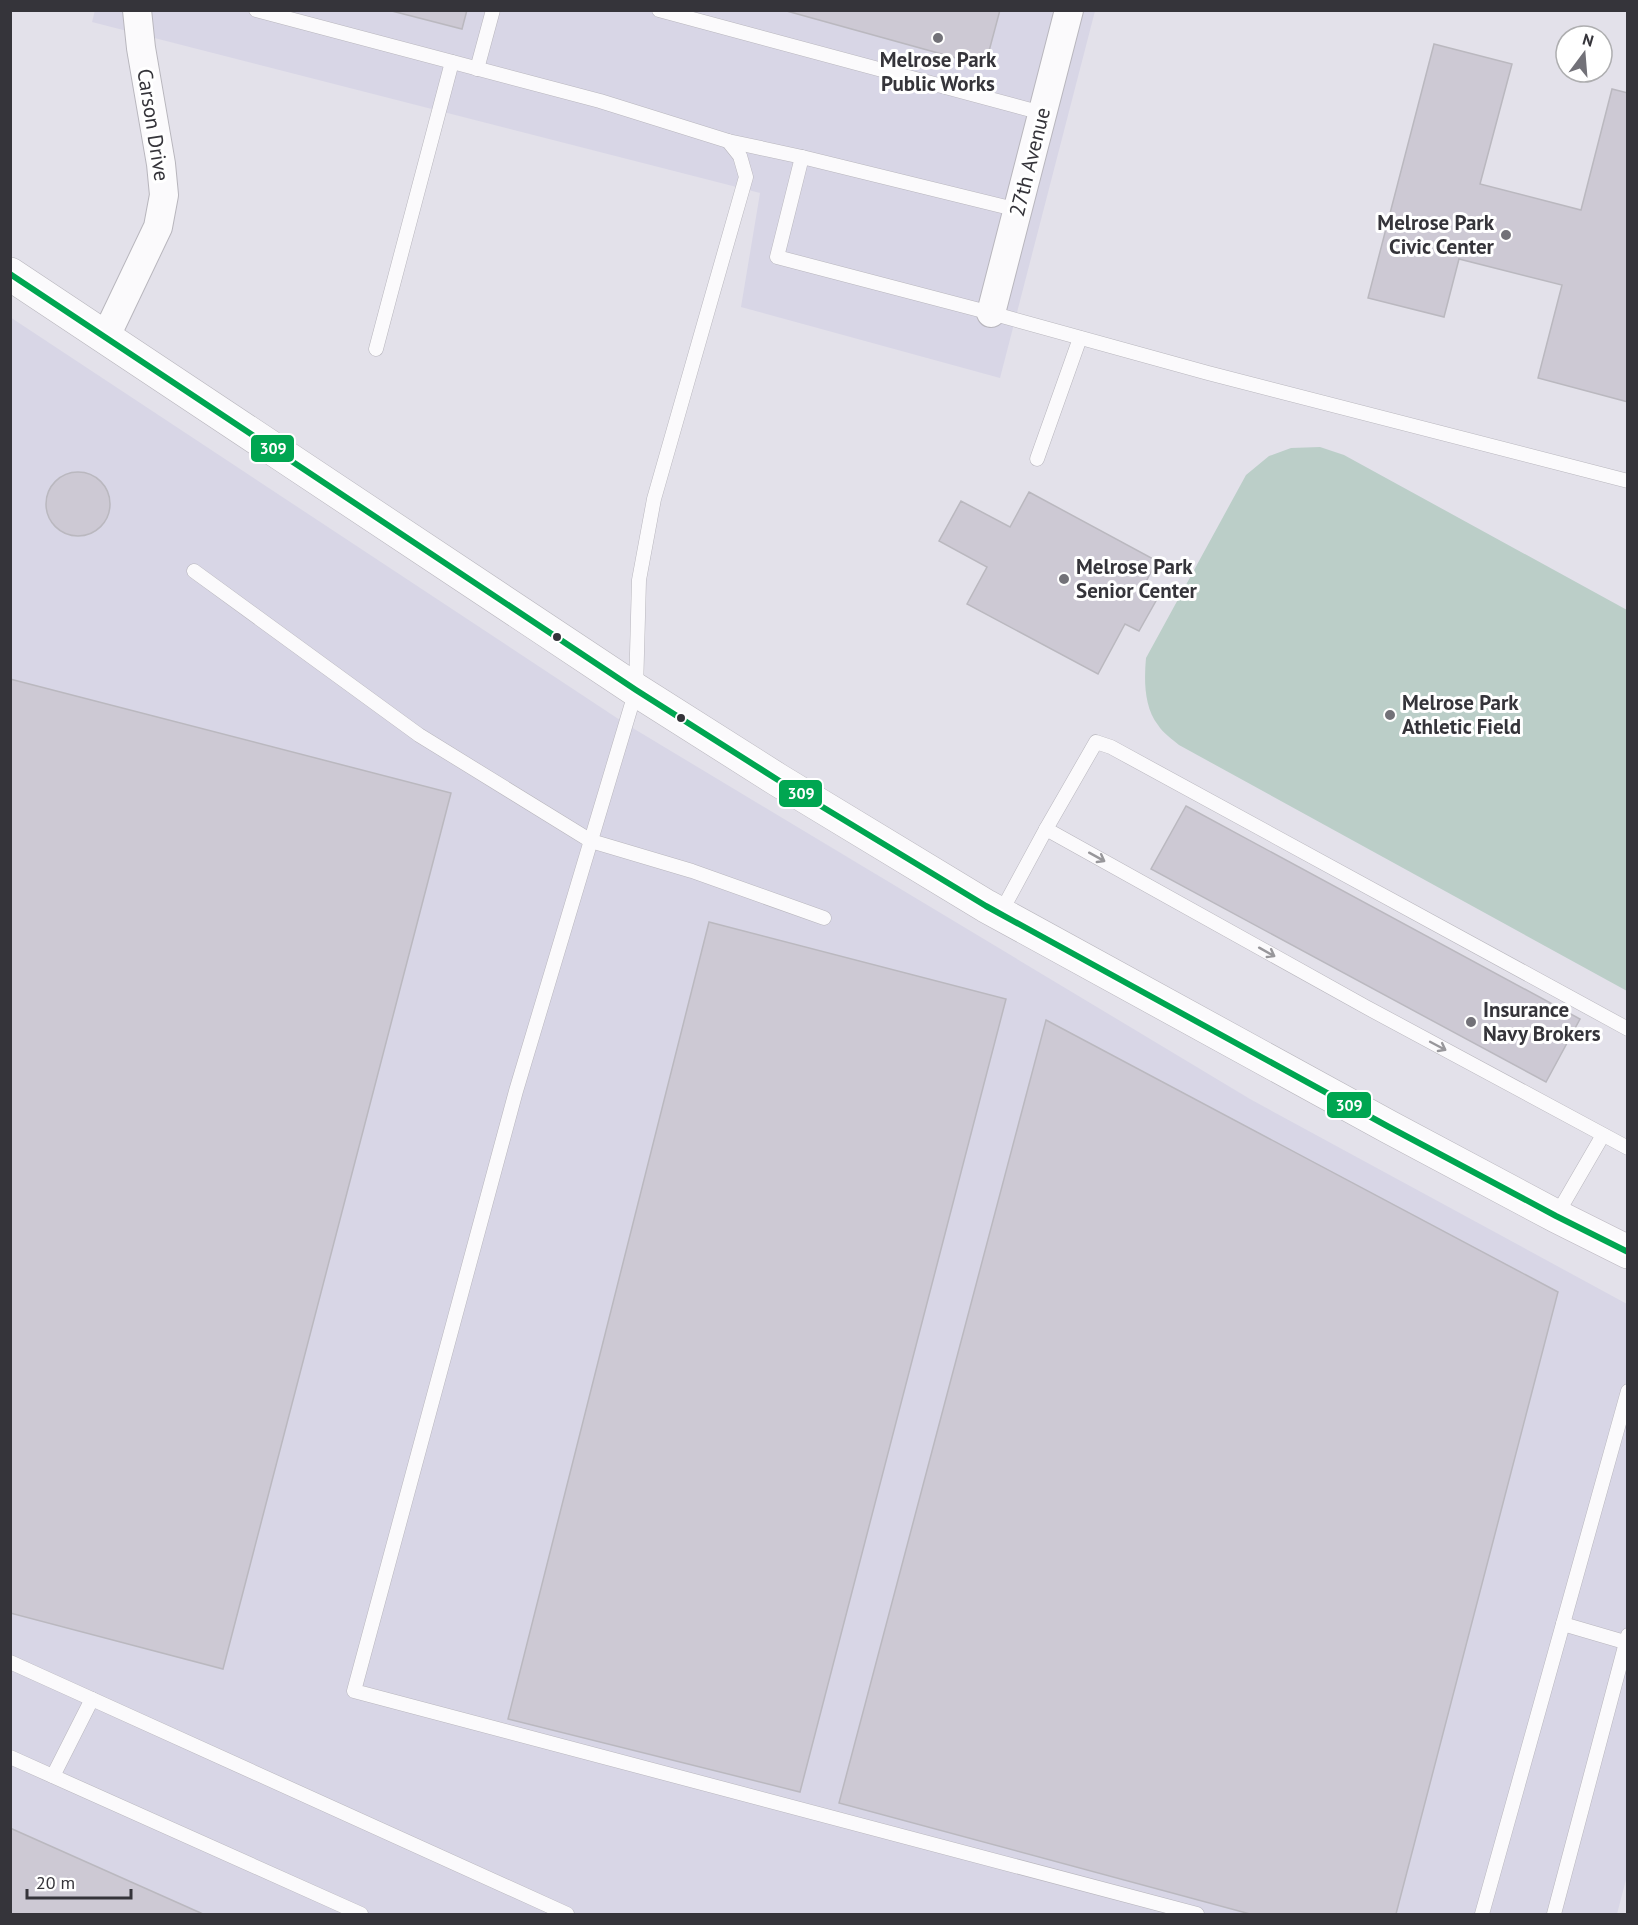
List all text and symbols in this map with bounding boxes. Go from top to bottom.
north arrow [1554,24,1614,84]
text: N [1580,29,1596,51]
marker: Melrose Park Public Works [931,31,945,45]
place label: Melrose Park Public Works [880,46,997,97]
street label: Carson Drive [131,67,176,183]
street label: 27th Avenue [1003,105,1056,219]
place label: Melrose Park Civic Center [1377,209,1495,260]
marker: Melrose Park Civic Center [1499,228,1513,242]
line badge: 309 [250,434,295,463]
text: 309 [259,438,287,458]
place label: Melrose Park Senior Center [1076,553,1198,604]
marker: Melrose Park Senior Center [1057,572,1071,586]
unlabelled marker [551,631,563,643]
place label: Melrose Park Athletic Field [1402,689,1521,740]
marker: Melrose Park Athletic Field [1383,708,1397,722]
unlabelled marker [675,712,687,724]
line badge: 309 [778,779,823,808]
text: 309 [787,783,815,803]
one-way arrow [1088,851,1105,863]
one-way arrow [1258,946,1275,958]
place label: Insurance Navy Brokers [1483,996,1601,1047]
marker: Insurance Navy Brokers [1464,1015,1478,1029]
one-way arrow [1429,1040,1447,1052]
line badge: 309 [1326,1091,1372,1119]
text: 309 [1335,1095,1363,1115]
scale bar [27,1862,130,1900]
text: 20 m [36,1871,75,1894]

